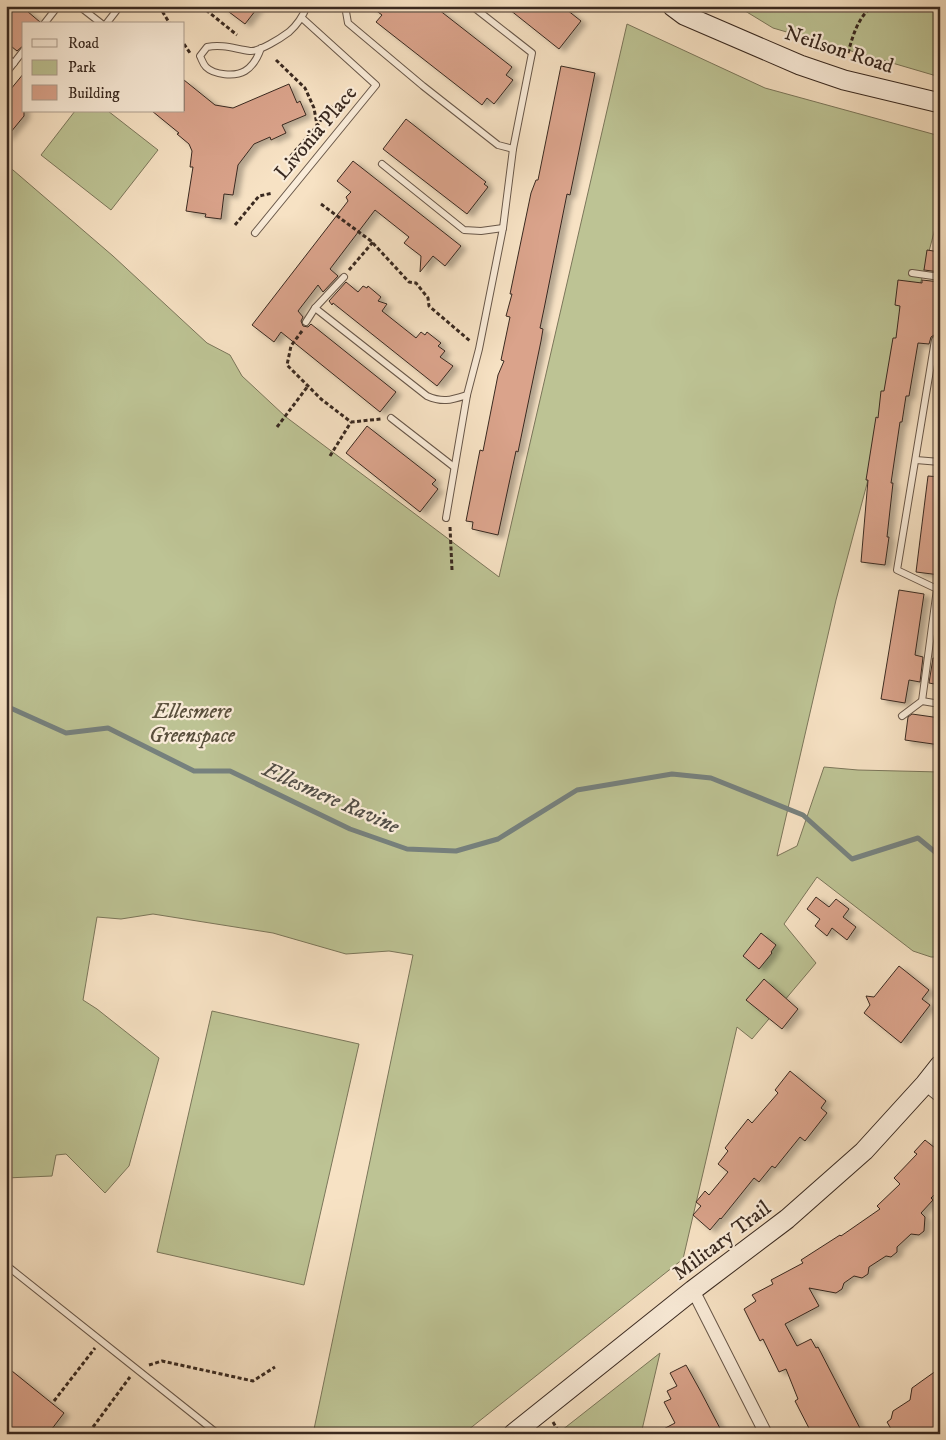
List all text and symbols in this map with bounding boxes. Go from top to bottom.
street label: Neilson Road [781,20,897,80]
legend [22,22,185,112]
text: Road [68,34,100,53]
text: Park [68,58,97,77]
street label: Livonia Place [269,80,363,185]
text: Building [68,84,120,103]
park label: Ellesmere Greenspace [149,699,236,749]
water label: Ellesmere Ravine [257,755,404,840]
street label: Military Trail [668,1195,777,1286]

